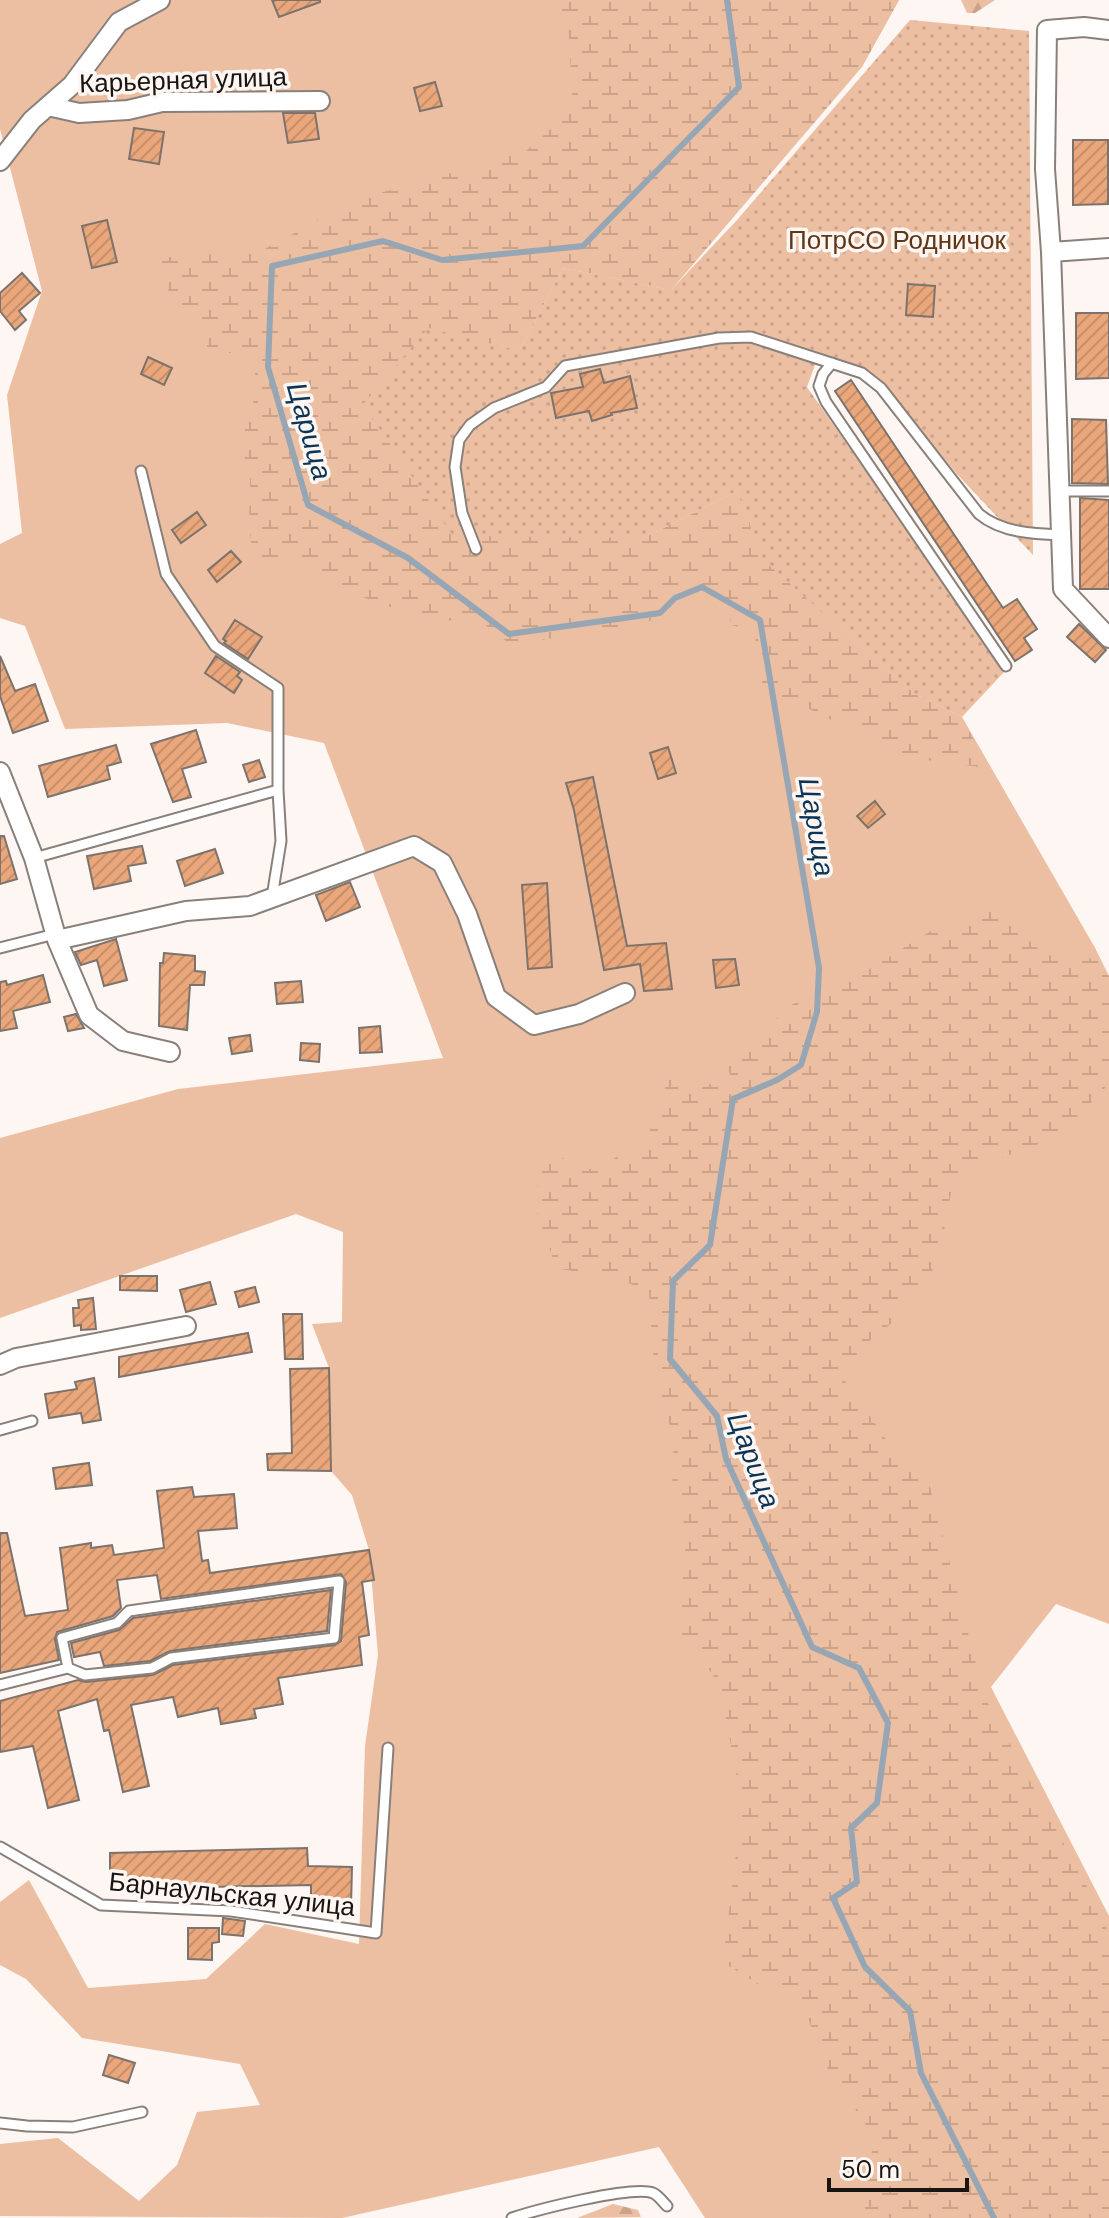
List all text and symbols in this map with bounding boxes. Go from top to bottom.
street label: Карьерная улица [79,59,288,101]
park label: ПотрСО Родничок [788,223,1007,257]
water label: Царица [278,378,341,484]
water label: Царица [790,775,843,879]
water label: Царица [718,1407,789,1513]
street label: Барнаульская улица [107,1864,357,1924]
scale bar [829,2142,967,2192]
text: 50 m [841,2154,900,2185]

